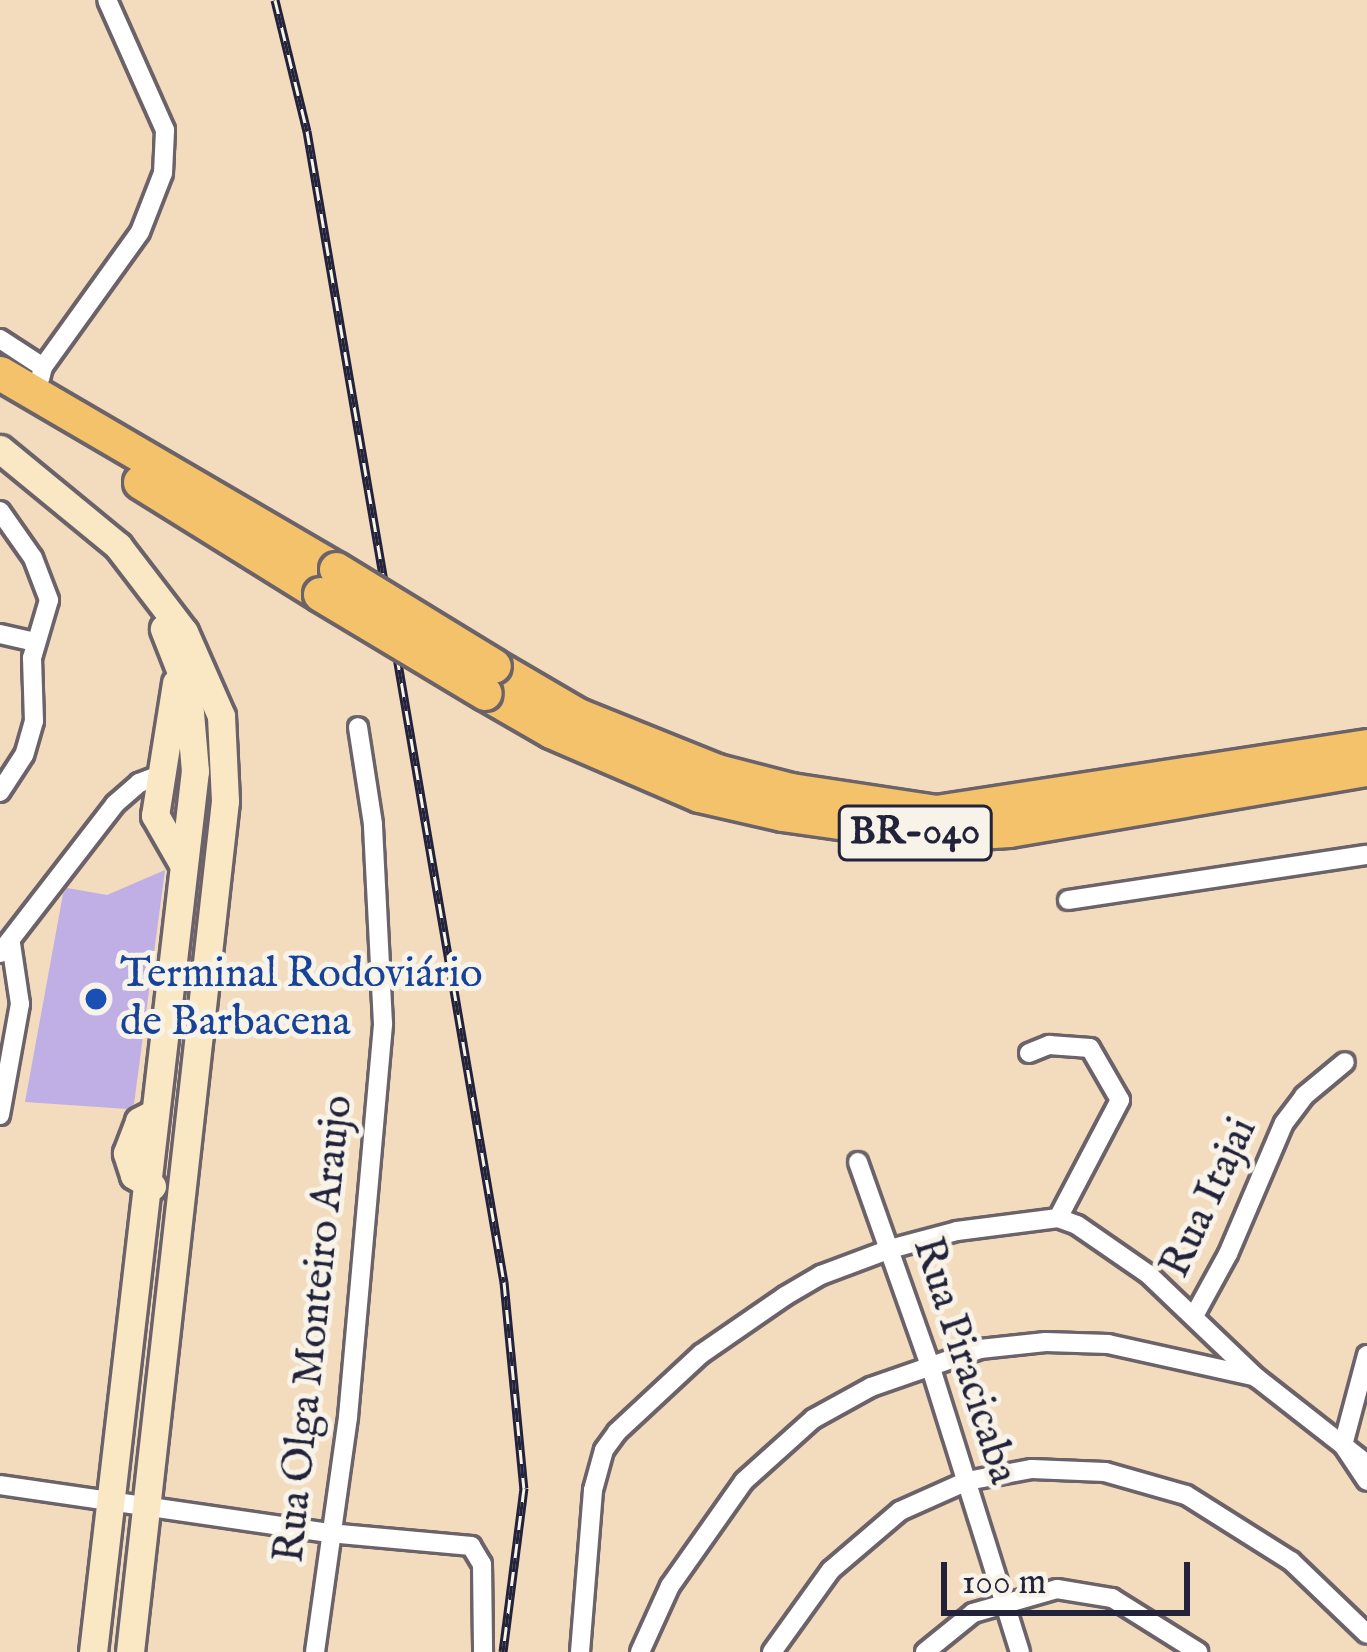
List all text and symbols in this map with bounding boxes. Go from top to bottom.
road number: BR-040 [837,800,993,866]
place label: Terminal Rodoviário de Barbacena [120,950,483,1048]
marker: Terminal Rodoviário de Barbacena [83,986,109,1012]
street label: Rua Olga Monteiro Araujo [265,1093,365,1565]
street label: Rua Itajai [1151,1110,1269,1286]
street label: Rua Piracicaba [901,1232,1027,1490]
scale bar [947,1538,1196,1612]
text: 100 m [962,1560,1046,1606]

